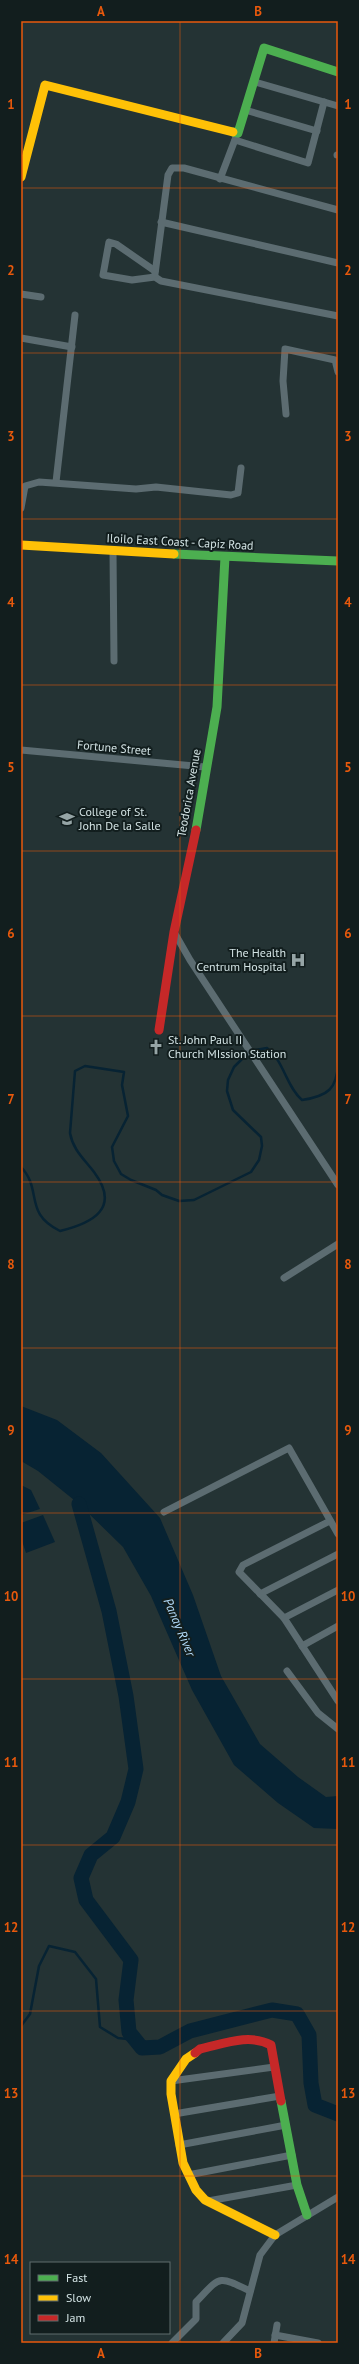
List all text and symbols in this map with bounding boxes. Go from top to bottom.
text: A [97,3,105,20]
text: B [254,3,262,20]
text: 1 [7,96,15,113]
text: 1 [344,96,352,113]
text: 2 [7,262,15,279]
text: 2 [344,262,352,279]
text: 3 [7,428,15,445]
text: 3 [344,428,352,445]
street label: Iloilo East Coast - Capiz Road [106,530,254,553]
text: 4 [7,594,15,611]
text: 4 [344,594,352,611]
street label: Fortune Street [76,737,152,758]
street label: Teodorica Avenue [173,748,204,838]
text: 5 [7,759,15,776]
text: 5 [344,759,352,776]
place label: College of St. John De la Salle [78,804,161,833]
school or university icon: College of St. John De la Salle [58,810,76,828]
text: 6 [7,925,15,942]
text: 6 [344,925,352,942]
place label: The Health Centrum Hospital [197,945,286,974]
hospital icon: The Health Centrum Hospital [289,951,307,969]
place label: St. John Paul II Church MIssion Station [168,1032,286,1061]
church icon: St. John Paul II Church MIssion Station [147,1038,165,1056]
text: 7 [7,1091,15,1108]
text: 7 [344,1091,352,1108]
text: 8 [7,1256,15,1273]
text: 8 [344,1256,352,1273]
text: 9 [7,1422,15,1439]
text: 9 [344,1422,352,1439]
text: 10 [4,1588,18,1605]
text: 10 [341,1588,355,1605]
water label: Panay River [160,1596,200,1660]
text: 11 [4,1754,18,1771]
text: 11 [341,1754,355,1771]
text: 12 [4,1919,18,1936]
text: 12 [341,1919,355,1936]
text: 13 [4,2085,18,2102]
text: 13 [341,2085,355,2102]
text: 14 [4,2251,19,2268]
text: 14 [341,2251,356,2268]
legend [30,2262,170,2334]
text: Fast [66,2270,87,2285]
text: Slow [66,2290,91,2305]
text: Jam [65,2310,85,2325]
text: A [97,2345,105,2362]
text: B [254,2345,262,2362]

